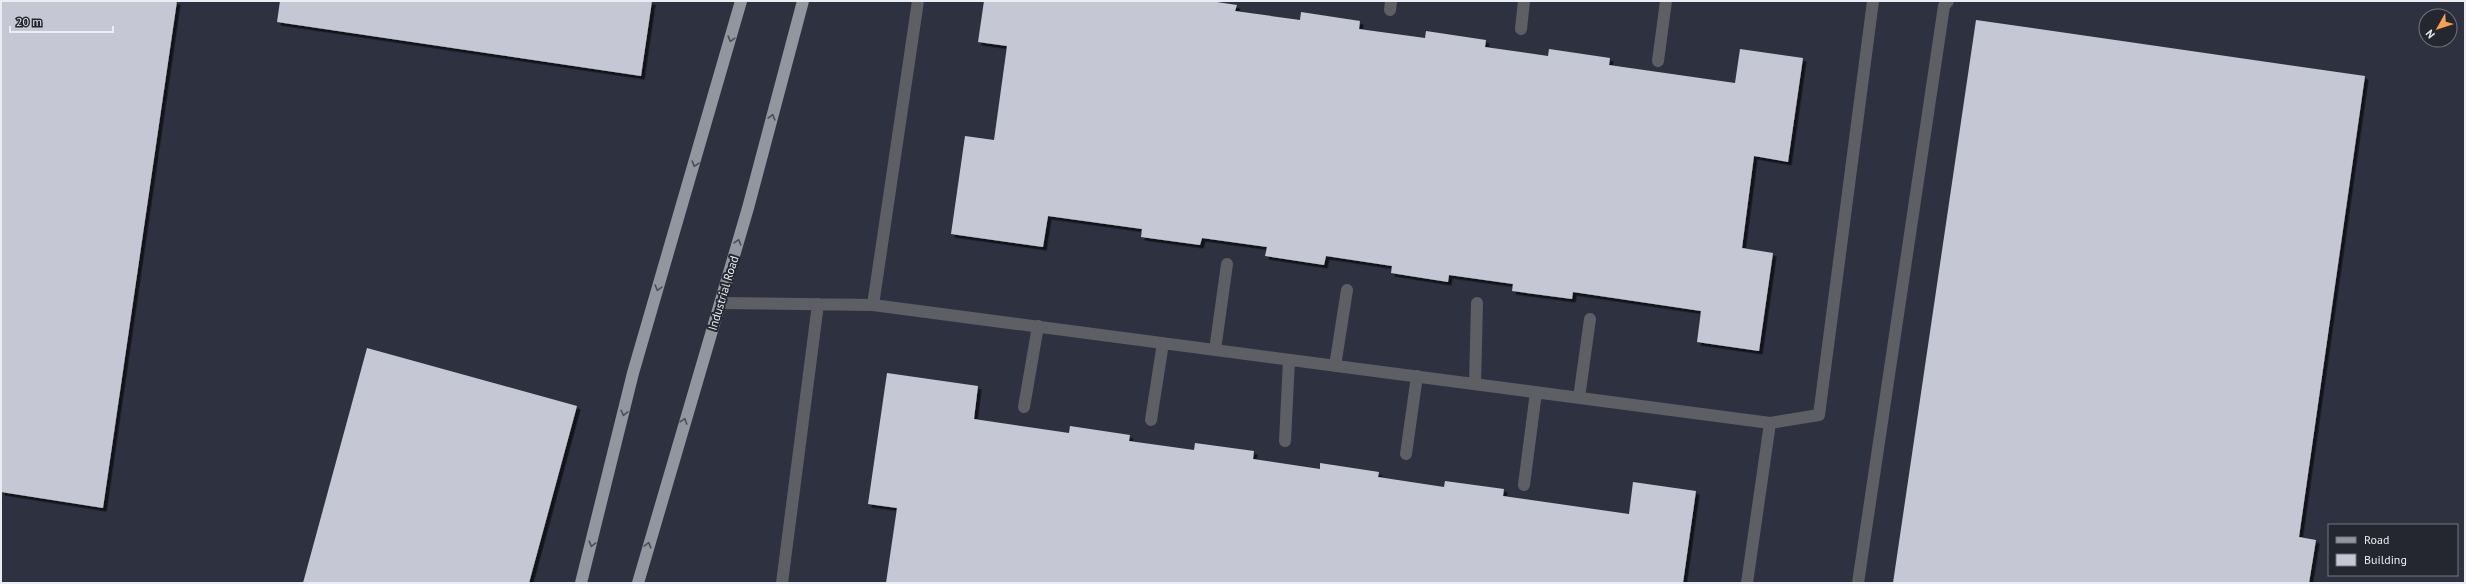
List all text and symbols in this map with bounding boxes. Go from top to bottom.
scale bar [10,8,113,34]
north arrow [2418,8,2458,48]
text: 20 m [16,14,42,29]
text: N [2423,27,2438,42]
one-way arrow [727,35,736,42]
one-way arrow [767,114,776,121]
one-way arrow [691,160,700,167]
one-way arrow [733,239,742,246]
street label: Industrial Road [705,254,741,332]
one-way arrow [654,285,663,292]
one-way arrow [620,410,628,417]
one-way arrow [679,417,688,424]
legend [2328,524,2458,576]
text: Road [2364,532,2389,547]
one-way arrow [588,540,596,547]
one-way arrow [643,542,652,549]
text: Building [2364,552,2407,567]

